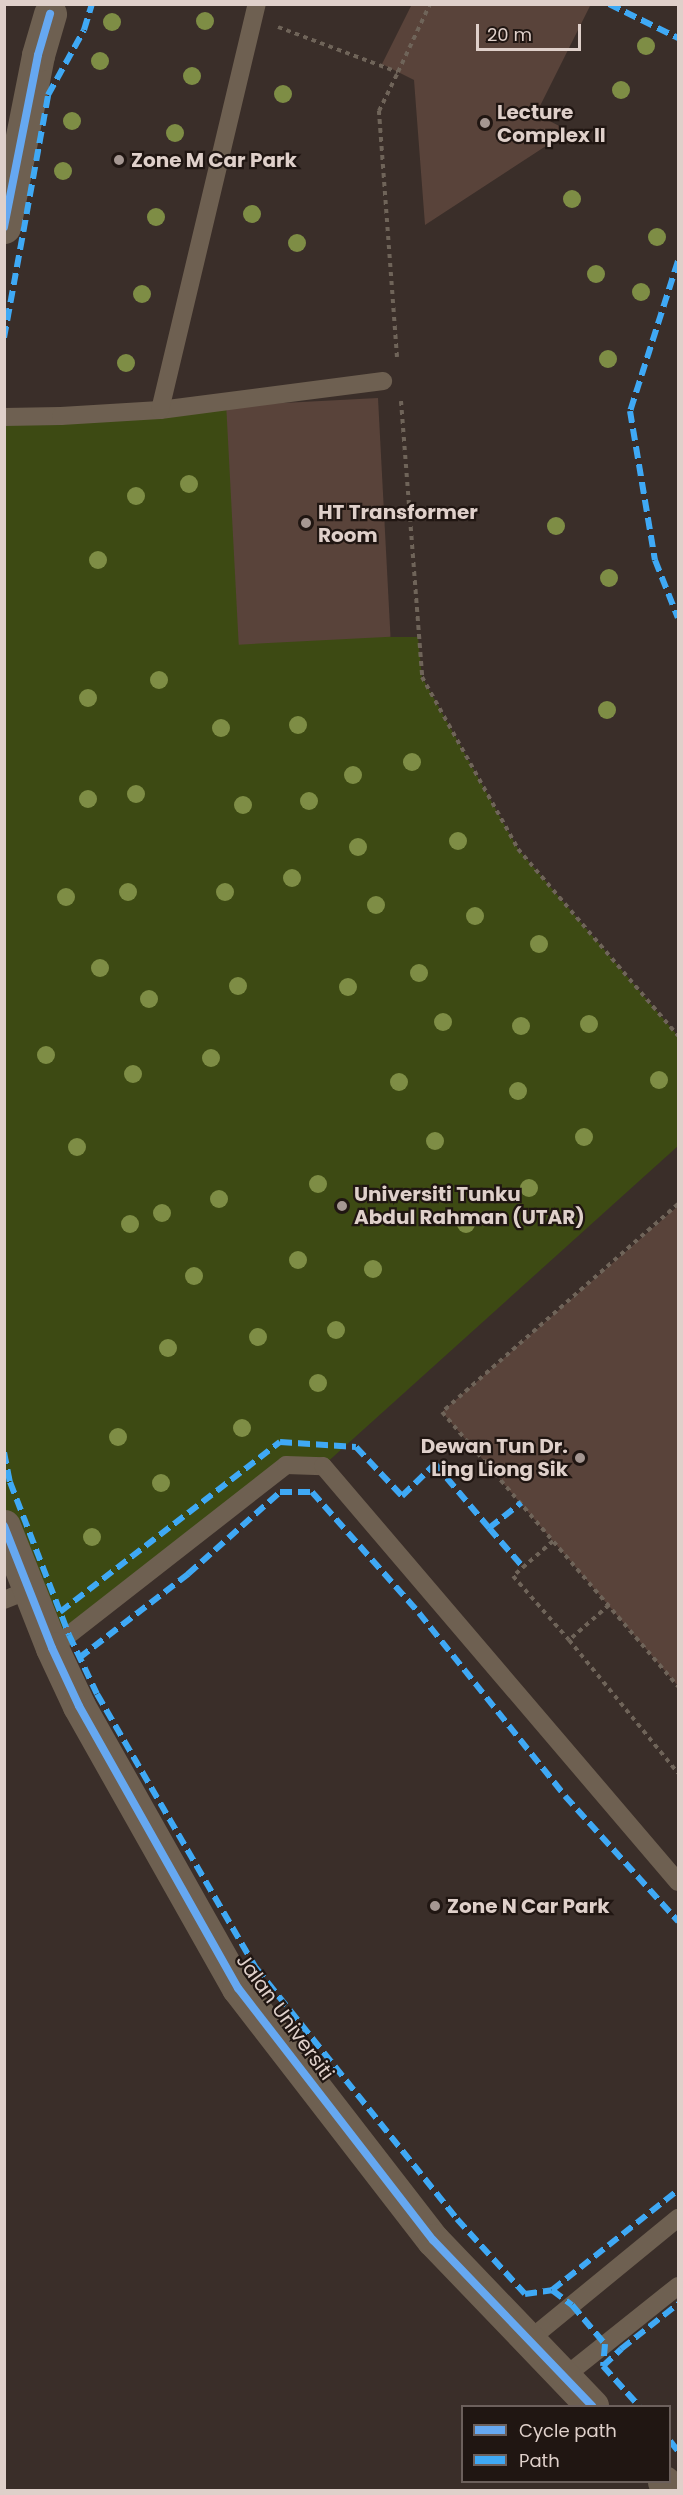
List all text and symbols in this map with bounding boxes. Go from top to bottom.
scale bar [479,12,584,50]
text: 20 m [487,22,532,47]
place label: Lecture Complex II [497,100,606,147]
marker: Lecture Complex II [478,116,492,130]
place label: Zone M Car Park [131,148,297,172]
marker: Zone M Car Park [112,153,126,167]
place label: HT Transformer Room [318,500,478,547]
marker: HT Transformer Room [299,516,313,530]
place label: Universiti Tunku Abdul Rahman (UTAR) [354,1182,585,1229]
marker: Universiti Tunku Abdul Rahman (UTAR) [335,1199,349,1213]
place label: Dewan Tun Dr. Ling Liong Sik [421,1434,568,1481]
marker: Dewan Tun Dr. Ling Liong Sik [573,1451,587,1465]
place label: Zone N Car Park [447,1894,610,1918]
marker: Zone N Car Park [428,1899,442,1913]
street label: Jalan Universiti [231,1949,339,2085]
legend [461,2405,671,2483]
text: Cycle path [519,2418,617,2443]
text: Path [519,2448,560,2473]

